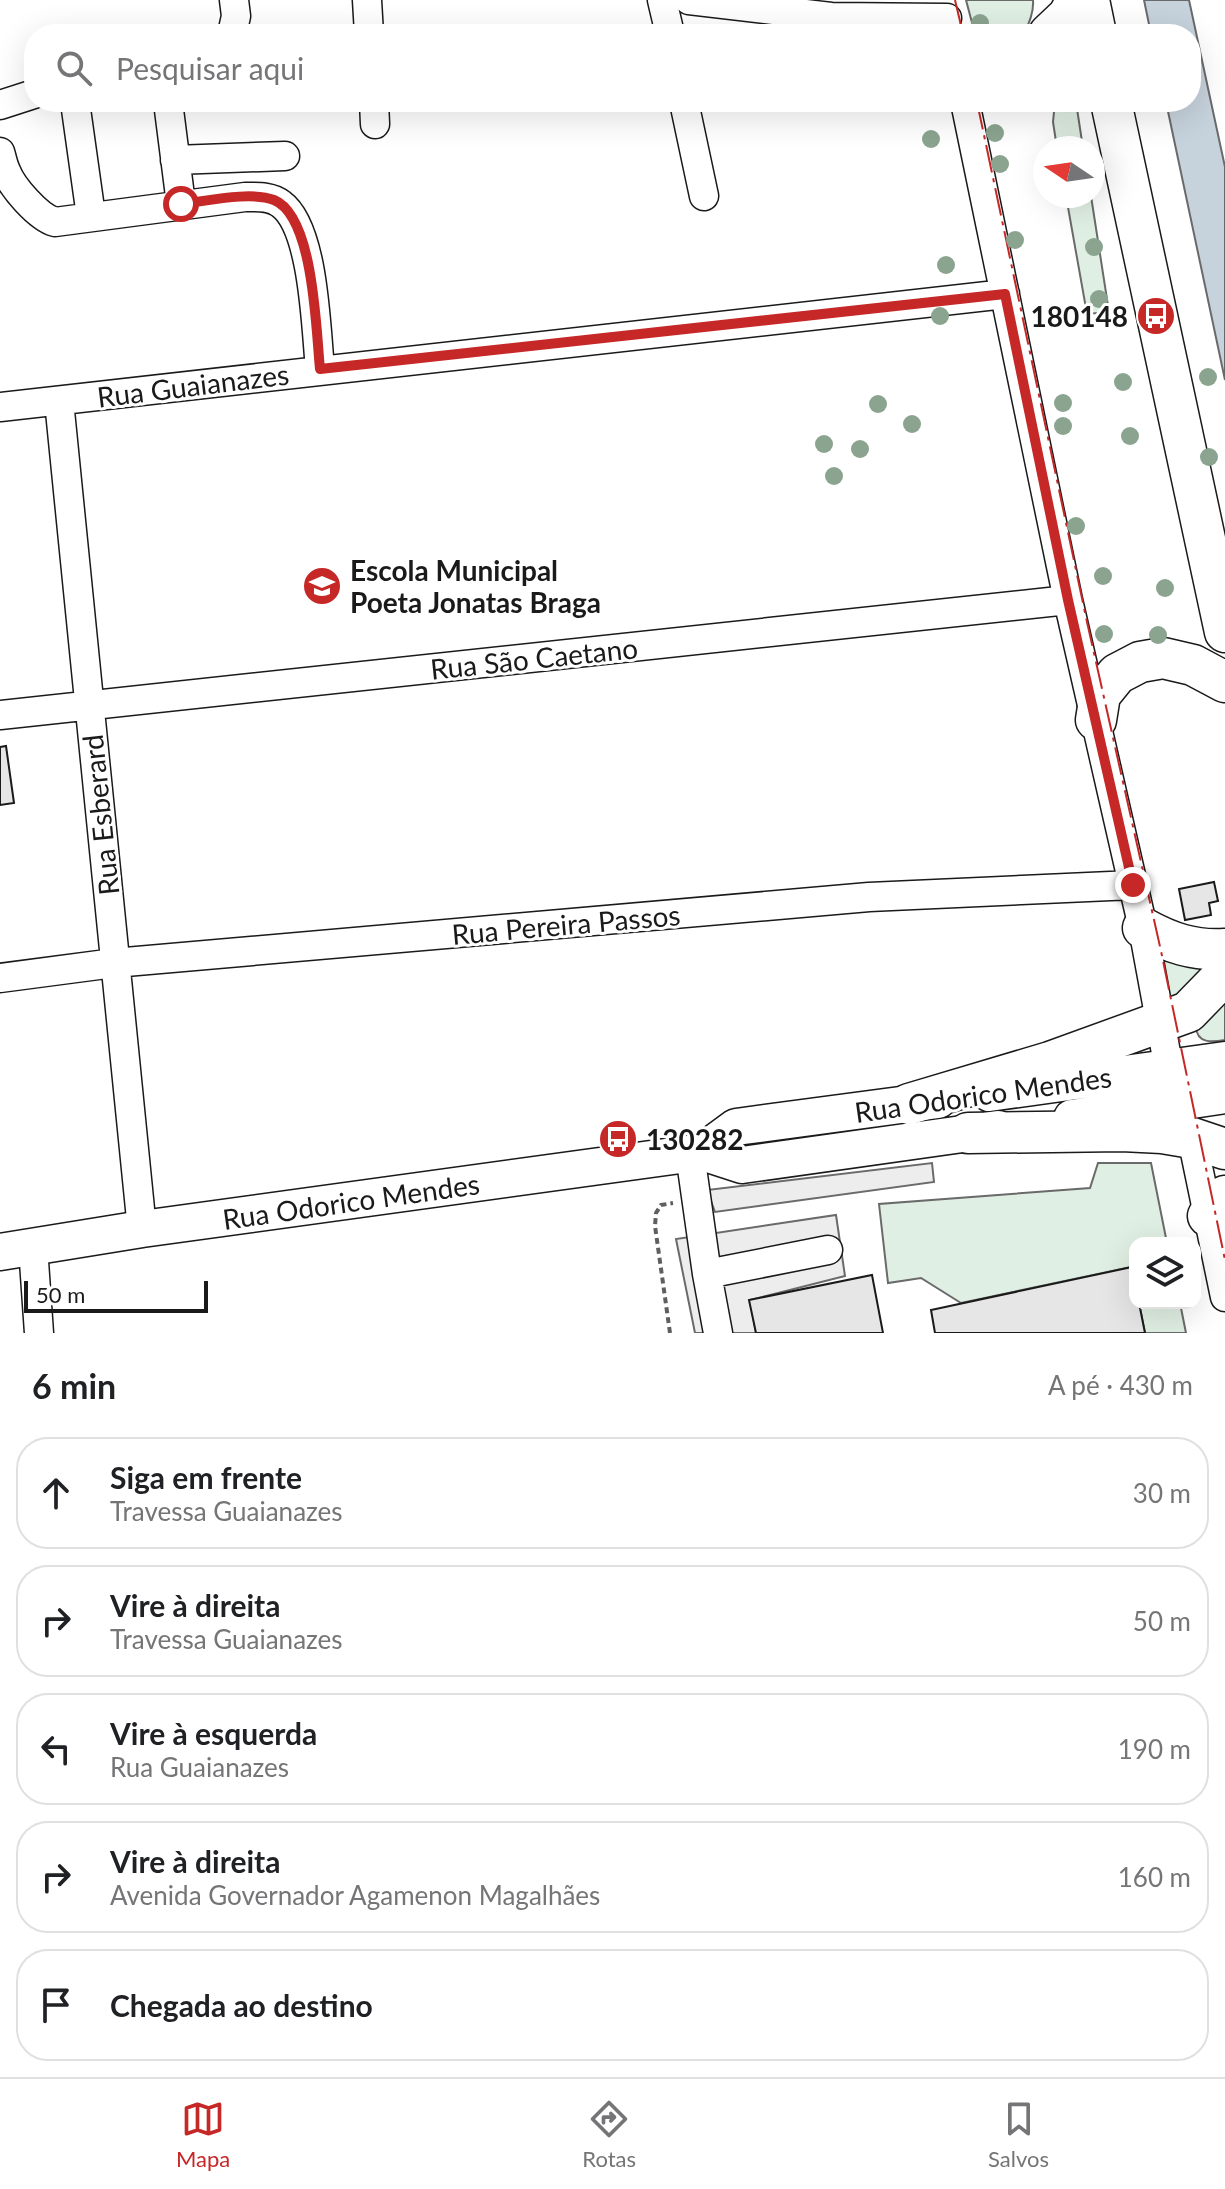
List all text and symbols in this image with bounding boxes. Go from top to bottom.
search box [24,24,1201,112]
icon: search [52,46,96,90]
text: Pesquisar aqui [116,50,304,86]
north arrow [1033,136,1105,208]
route start [163,186,199,222]
bus stop icon: 180148 [1135,295,1177,337]
place label: 180148 [1031,299,1128,333]
street label: Rua Guaianazes [95,356,291,414]
place label: Escola Municipal Poeta Jonatas Braga [350,553,601,619]
school or university icon: Escola Municipal Poeta Jonatas Braga [301,565,343,607]
street label: Rua São Caetano [429,630,639,686]
street label: Rua Esberard [75,733,125,897]
route end [1115,867,1151,903]
street label: Rua Pereira Passos [450,897,682,951]
street label: Rua Odorico Mendes [852,1059,1114,1129]
bus stop icon: 130282 [597,1118,639,1160]
place label: 130282 [646,1122,743,1156]
street label: Rua Odorico Mendes [220,1166,482,1236]
map controls [1129,1237,1201,1309]
button: layers [1129,1237,1201,1309]
scale bar [24,1277,208,1313]
text: 50 m [36,1281,85,1308]
text: 6 min [32,1365,116,1406]
text: A pé · 430 m [1048,1369,1193,1401]
text: Siga em frente [110,1459,302,1495]
icon: ahead [34,1471,78,1515]
text: 30 m [1133,1477,1191,1509]
text: Travessa Guaianazes [110,1495,343,1527]
text: Vire à direita [110,1587,280,1623]
icon: right [34,1599,78,1643]
text: 50 m [1133,1605,1191,1637]
text: Travessa Guaianazes [110,1623,343,1655]
text: Vire à esquerda [110,1715,317,1751]
icon: left [34,1727,78,1771]
text: 190 m [1118,1733,1191,1765]
text: Rua Guaianazes [110,1751,289,1783]
text: Vire à direita [110,1843,280,1879]
icon: right [34,1855,78,1899]
text: 160 m [1118,1861,1191,1893]
text: Avenida Governador Agamenon Magalhães [110,1879,600,1911]
icon: arrive [34,1983,78,2027]
text: Chegada ao destino [110,1987,373,2023]
tab: Mapa [176,2097,230,2172]
tab: Rotas [582,2097,636,2172]
tab: Salvos [988,2097,1049,2172]

